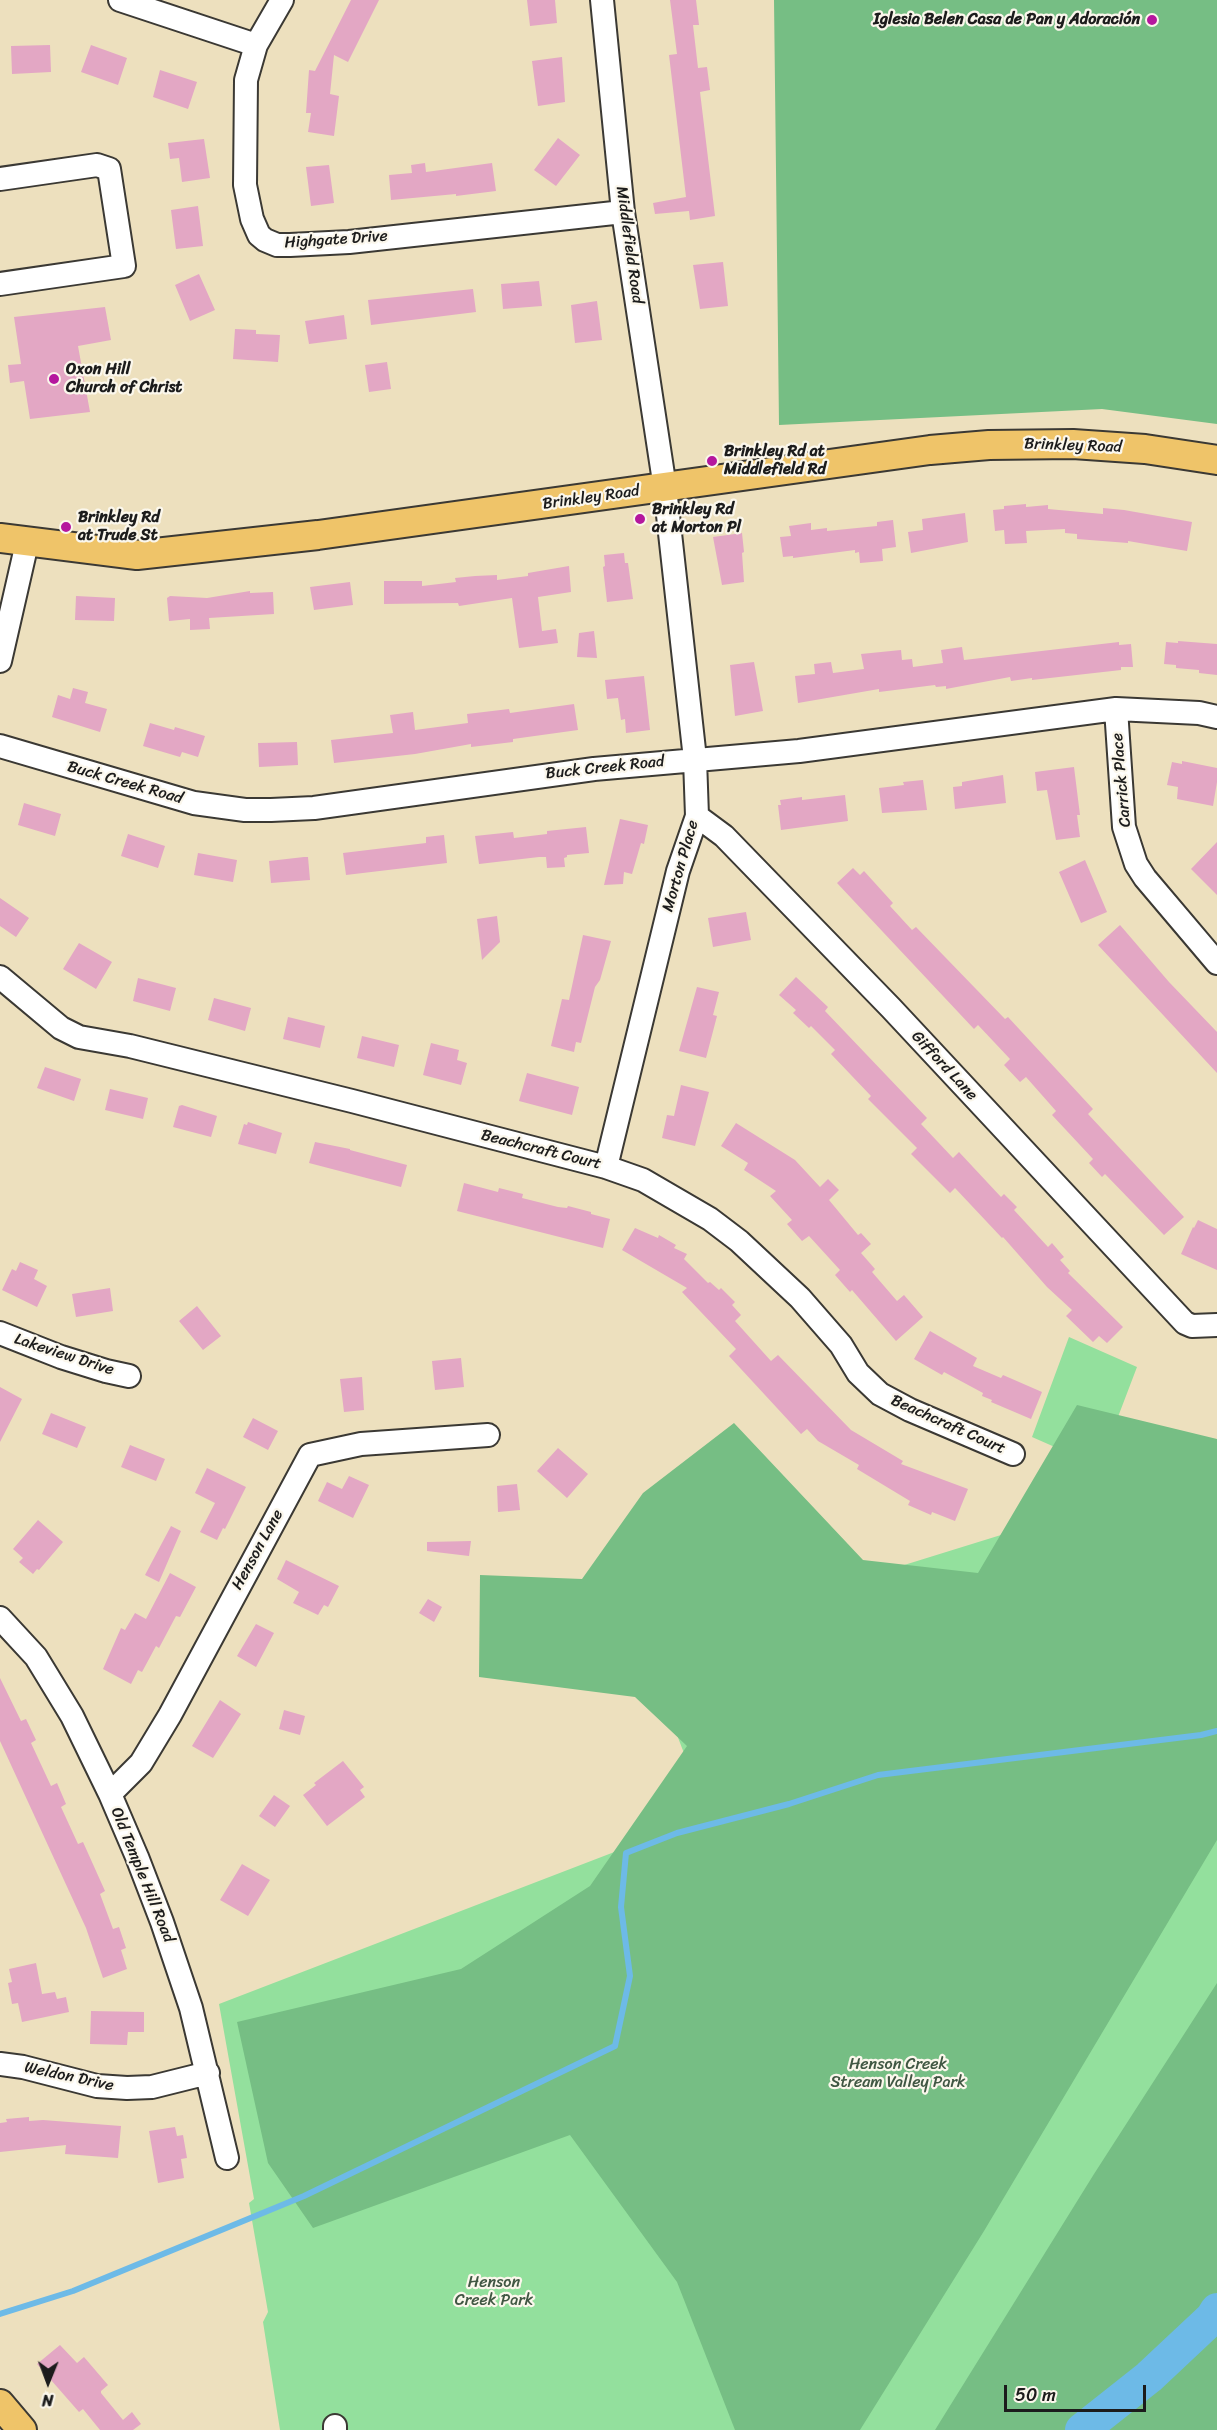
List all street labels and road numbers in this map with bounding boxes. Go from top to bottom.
street label: Middlefield Road [611,185,647,305]
street label: Highgate Drive [284,227,388,253]
street label: Brinkley Road [1024,435,1122,457]
street label: Brinkley Road [541,482,641,514]
street label: Carrick Place [1108,732,1136,828]
street label: Buck Creek Road [545,752,665,784]
street label: Buck Creek Road [65,757,185,809]
street label: Morton Place [659,818,703,914]
street label: Gifford Lane [907,1027,981,1105]
street label: Beachcraft Court [479,1126,603,1174]
street label: Lakeview Drive [12,1330,116,1380]
street label: Beachcraft Court [888,1391,1008,1459]
street label: Henson Lane [228,1507,288,1593]
street label: Old Temple Hill Road [106,1805,178,1945]
street label: Weldon Drive [23,2058,115,2096]

